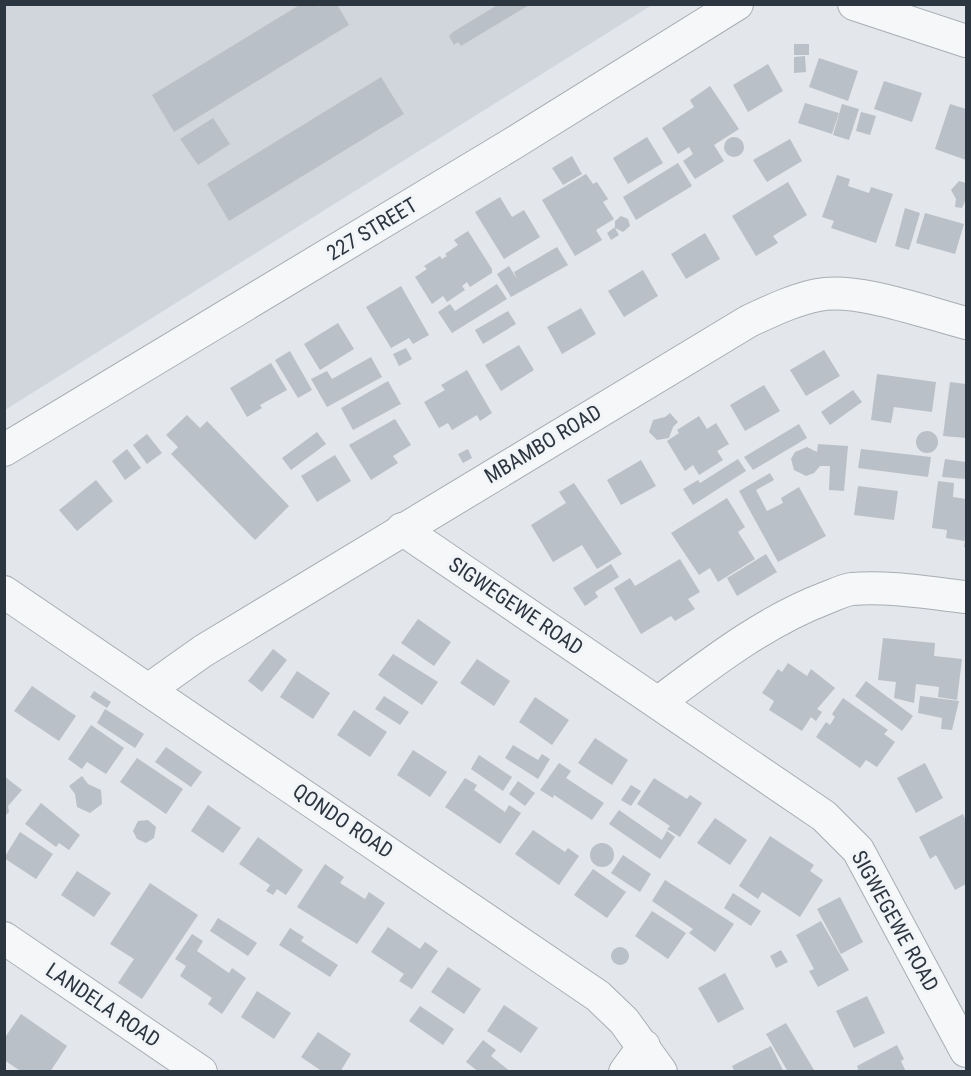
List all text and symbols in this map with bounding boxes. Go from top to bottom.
street label: 227 STREET [323,193,421,265]
street label: MBAMBO ROAD [480,400,606,488]
street label: SIGWEGEWE ROAD [444,552,588,660]
street label: QONDO ROAD [288,779,398,863]
street label: SIGWEGEWE ROAD [847,847,943,995]
street label: LANDELA ROAD [41,958,165,1052]

